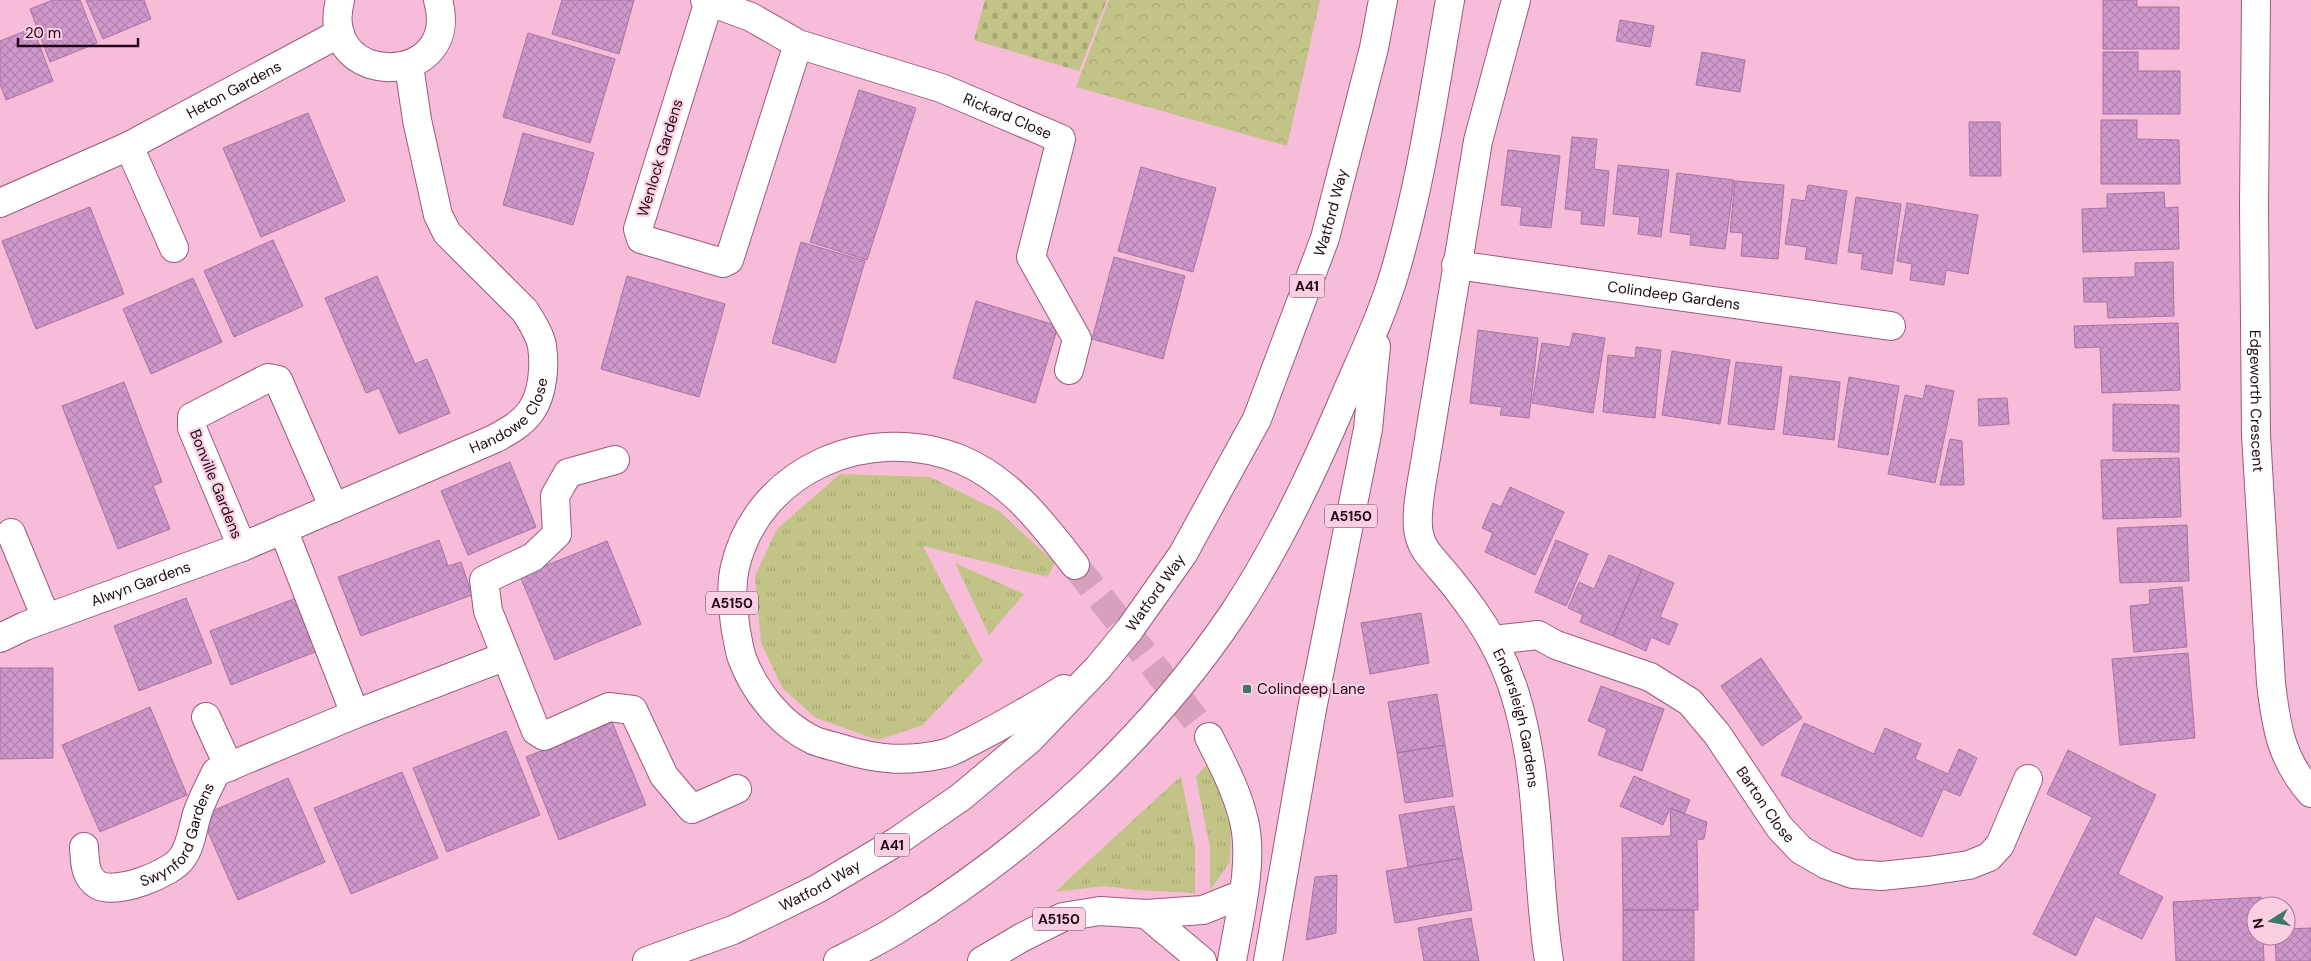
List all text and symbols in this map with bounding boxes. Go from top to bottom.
scale bar [18,15,138,47]
text: 20 m [25,23,61,43]
street label: Heton Gardens [183,56,285,123]
street label: Rickard Close [960,89,1055,144]
street label: Wenlock Gardens [633,97,687,219]
street label: Watford Way [1309,166,1353,259]
road number: A41 [1290,274,1324,298]
street label: Colindeep Gardens [1606,276,1742,315]
street label: Edgeworth Crescent [2245,330,2268,473]
street label: Handowe Close [466,376,552,458]
street label: Bonville Gardens [185,426,247,542]
road number: A5150 [1325,504,1377,528]
street label: Watford Way [1121,550,1190,635]
street label: Alwyn Gardens [88,557,193,611]
road number: A5150 [706,592,758,614]
street label: Endersleigh Gardens [1488,645,1543,789]
place label: Colindeep Lane [1257,679,1365,699]
marker: Colindeep Lane [1241,683,1253,695]
street label: Barton Close [1732,763,1799,847]
street label: Swynford Gardens [137,779,219,892]
road number: A41 [874,834,910,856]
street label: Watford Way [776,855,865,916]
north arrow [2246,896,2296,946]
road number: A5150 [1033,908,1085,931]
text: N [2248,917,2268,930]

